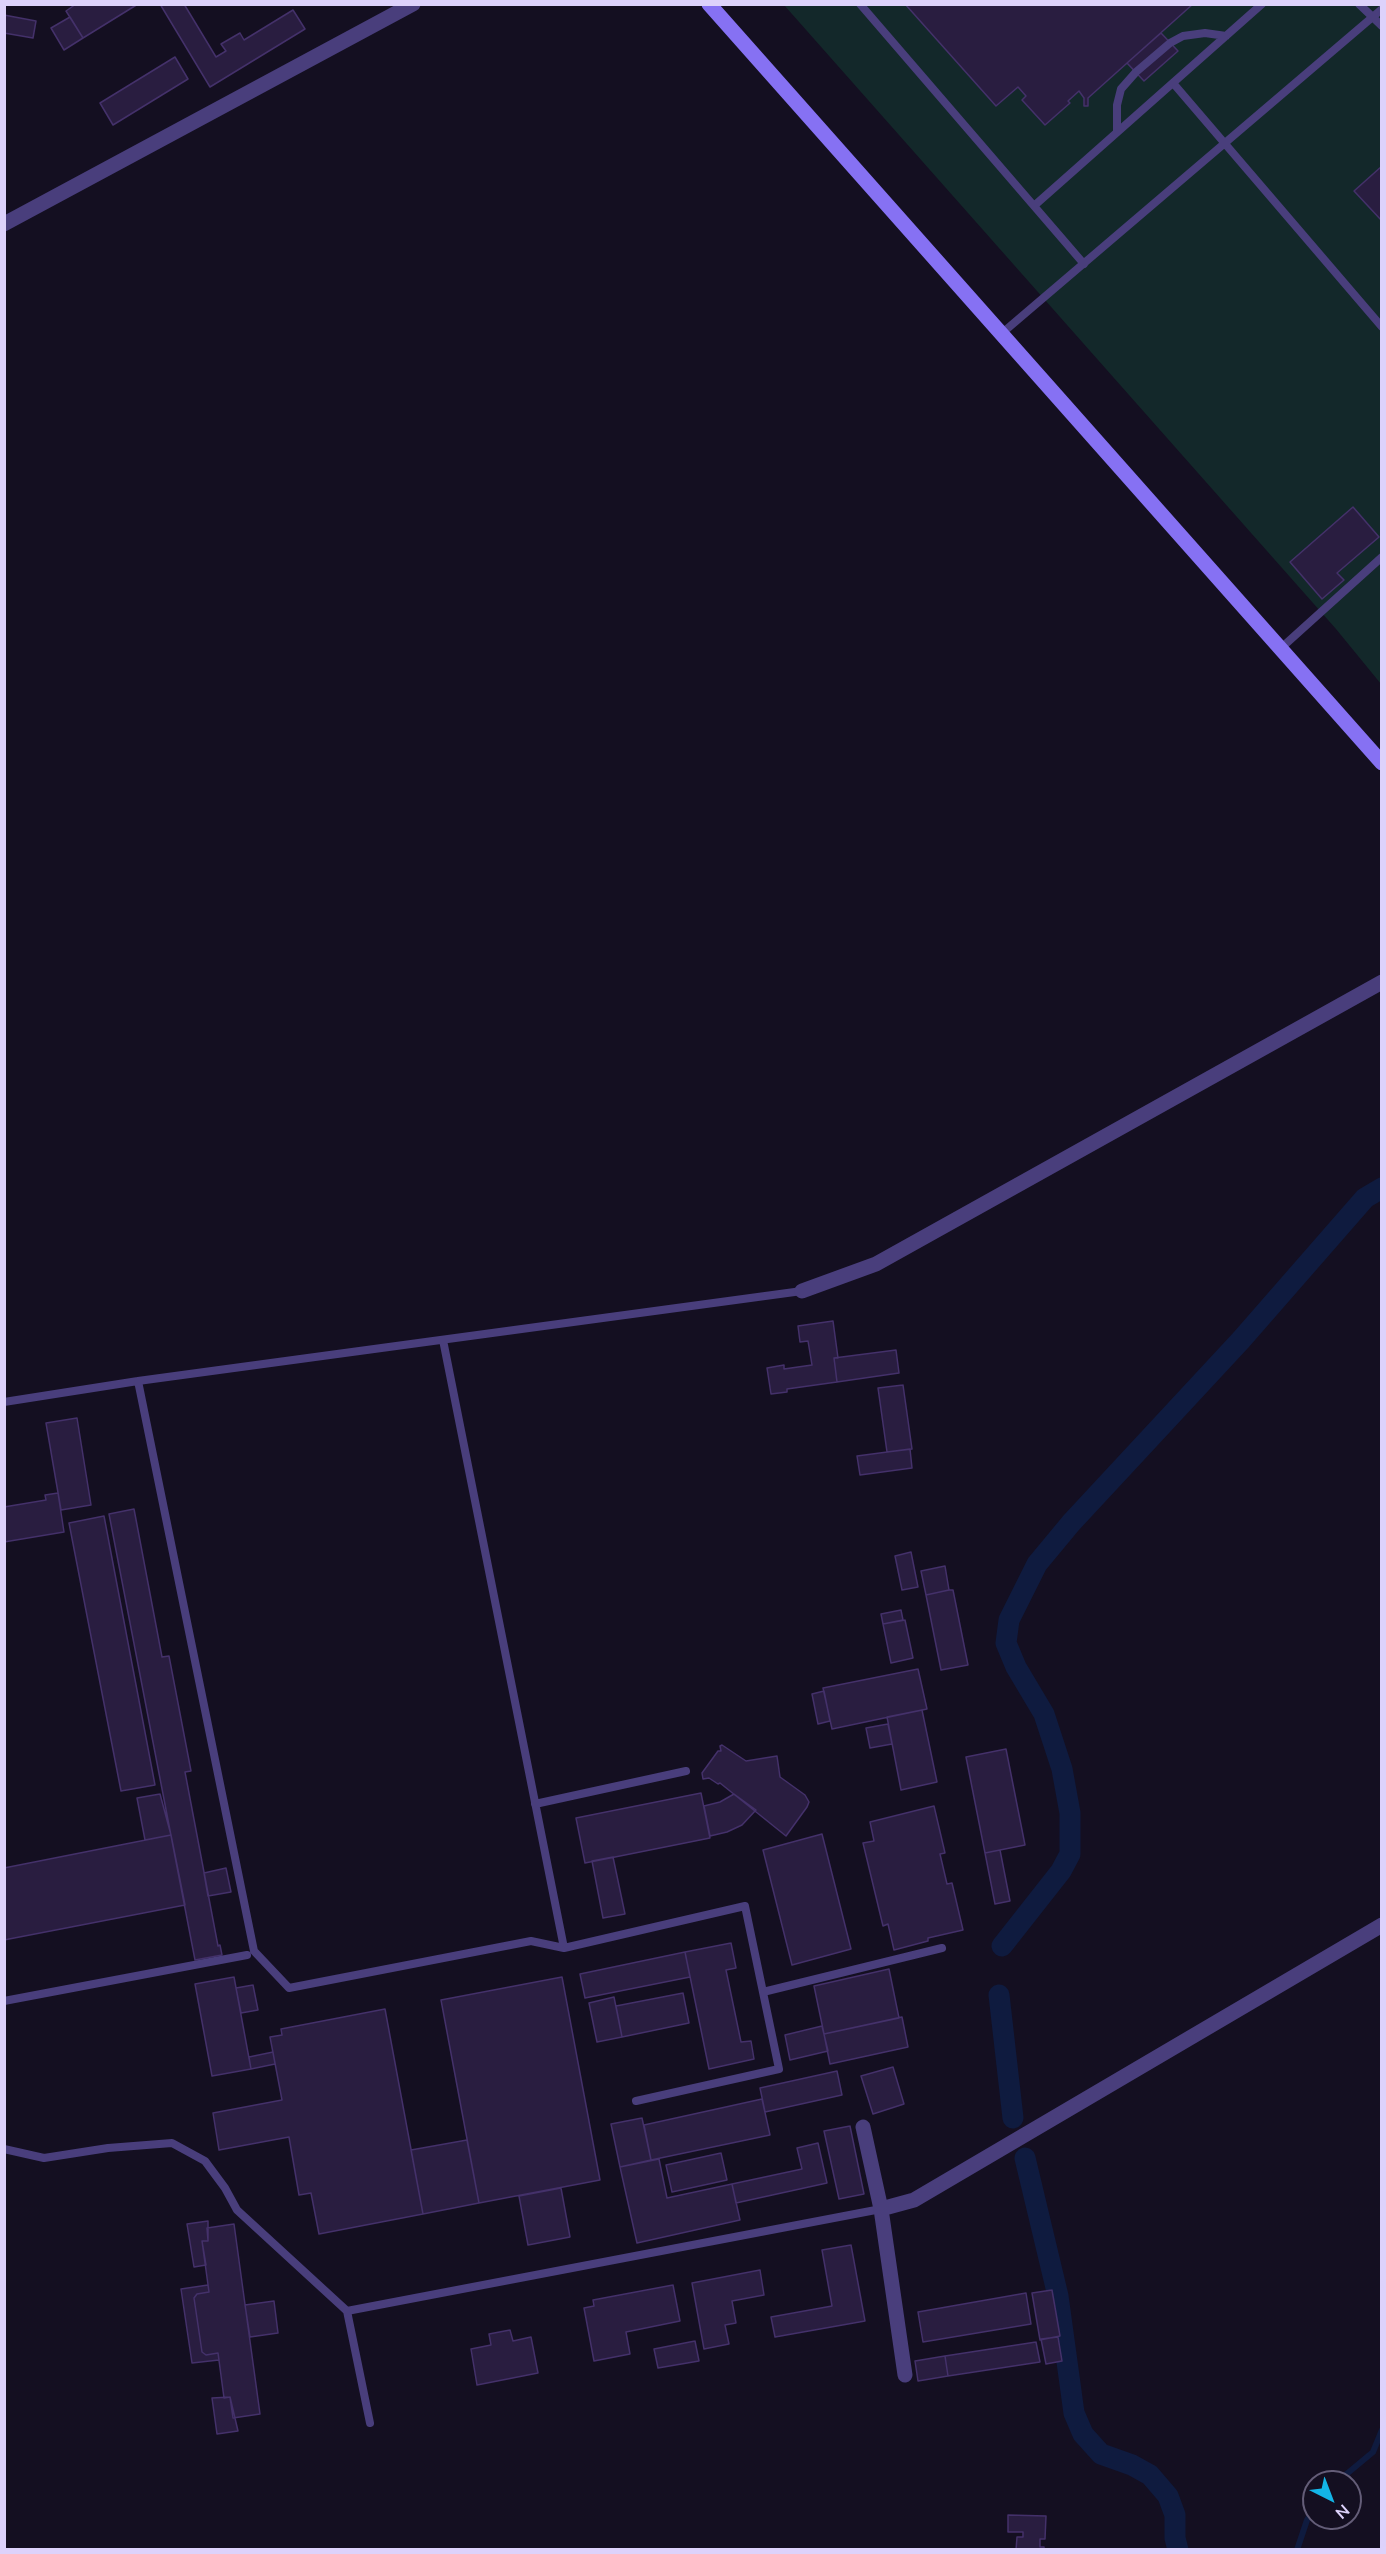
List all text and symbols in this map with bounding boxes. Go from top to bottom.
north arrow [1302,2470,1362,2530]
text: N [1332,2500,1354,2523]

